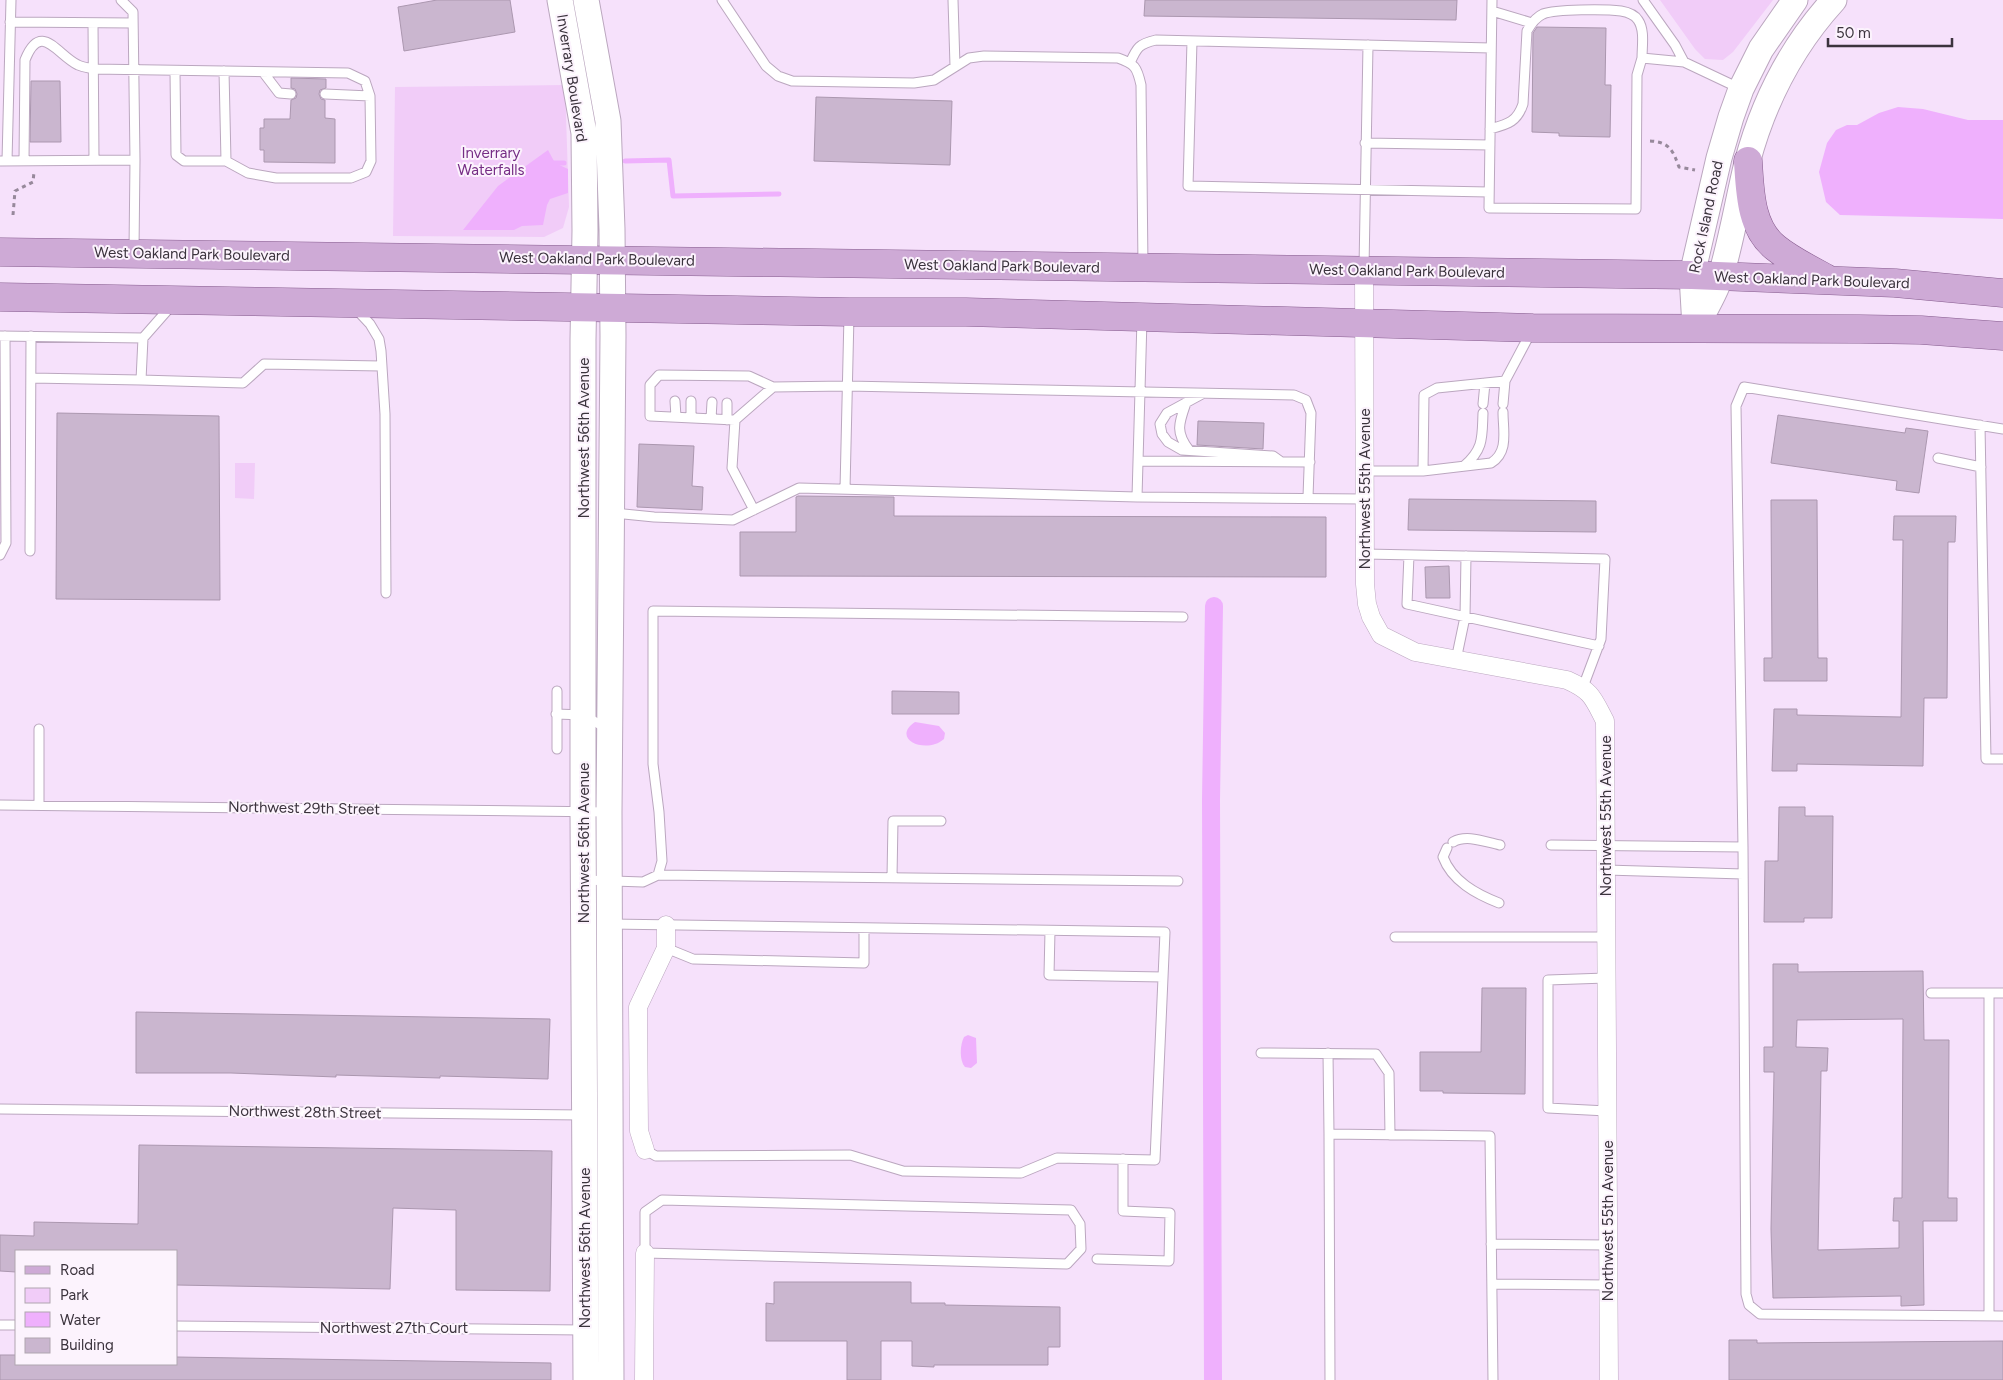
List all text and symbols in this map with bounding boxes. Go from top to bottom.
street label: Inverrary Boulevard [553,13,591,143]
scale bar [1828,15,1952,47]
text: 50 m [1836,24,1871,42]
park label: Inverrary Waterfalls [457,144,525,179]
street label: Rock Island Road [1685,159,1727,275]
street label: West Oakland Park Boulevard [94,243,290,265]
street label: West Oakland Park Boulevard [499,248,695,270]
street label: West Oakland Park Boulevard [904,255,1100,277]
street label: West Oakland Park Boulevard [1309,260,1505,282]
street label: West Oakland Park Boulevard [1714,268,1910,292]
street label: Northwest 56th Avenue [575,357,593,519]
street label: Northwest 55th Avenue [1356,408,1374,570]
street label: Northwest 55th Avenue [1597,735,1615,897]
street label: Northwest 56th Avenue [575,762,593,924]
street label: Northwest 29th Street [228,798,381,818]
street label: Northwest 28th Street [228,1102,382,1122]
street label: Northwest 55th Avenue [1599,1140,1617,1302]
street label: Northwest 56th Avenue [576,1167,594,1329]
legend [15,1250,178,1365]
text: Road [60,1261,95,1279]
text: Park [60,1286,89,1304]
text: Water [60,1311,100,1329]
street label: Northwest 27th Court [320,1319,468,1337]
text: Building [60,1336,114,1354]

